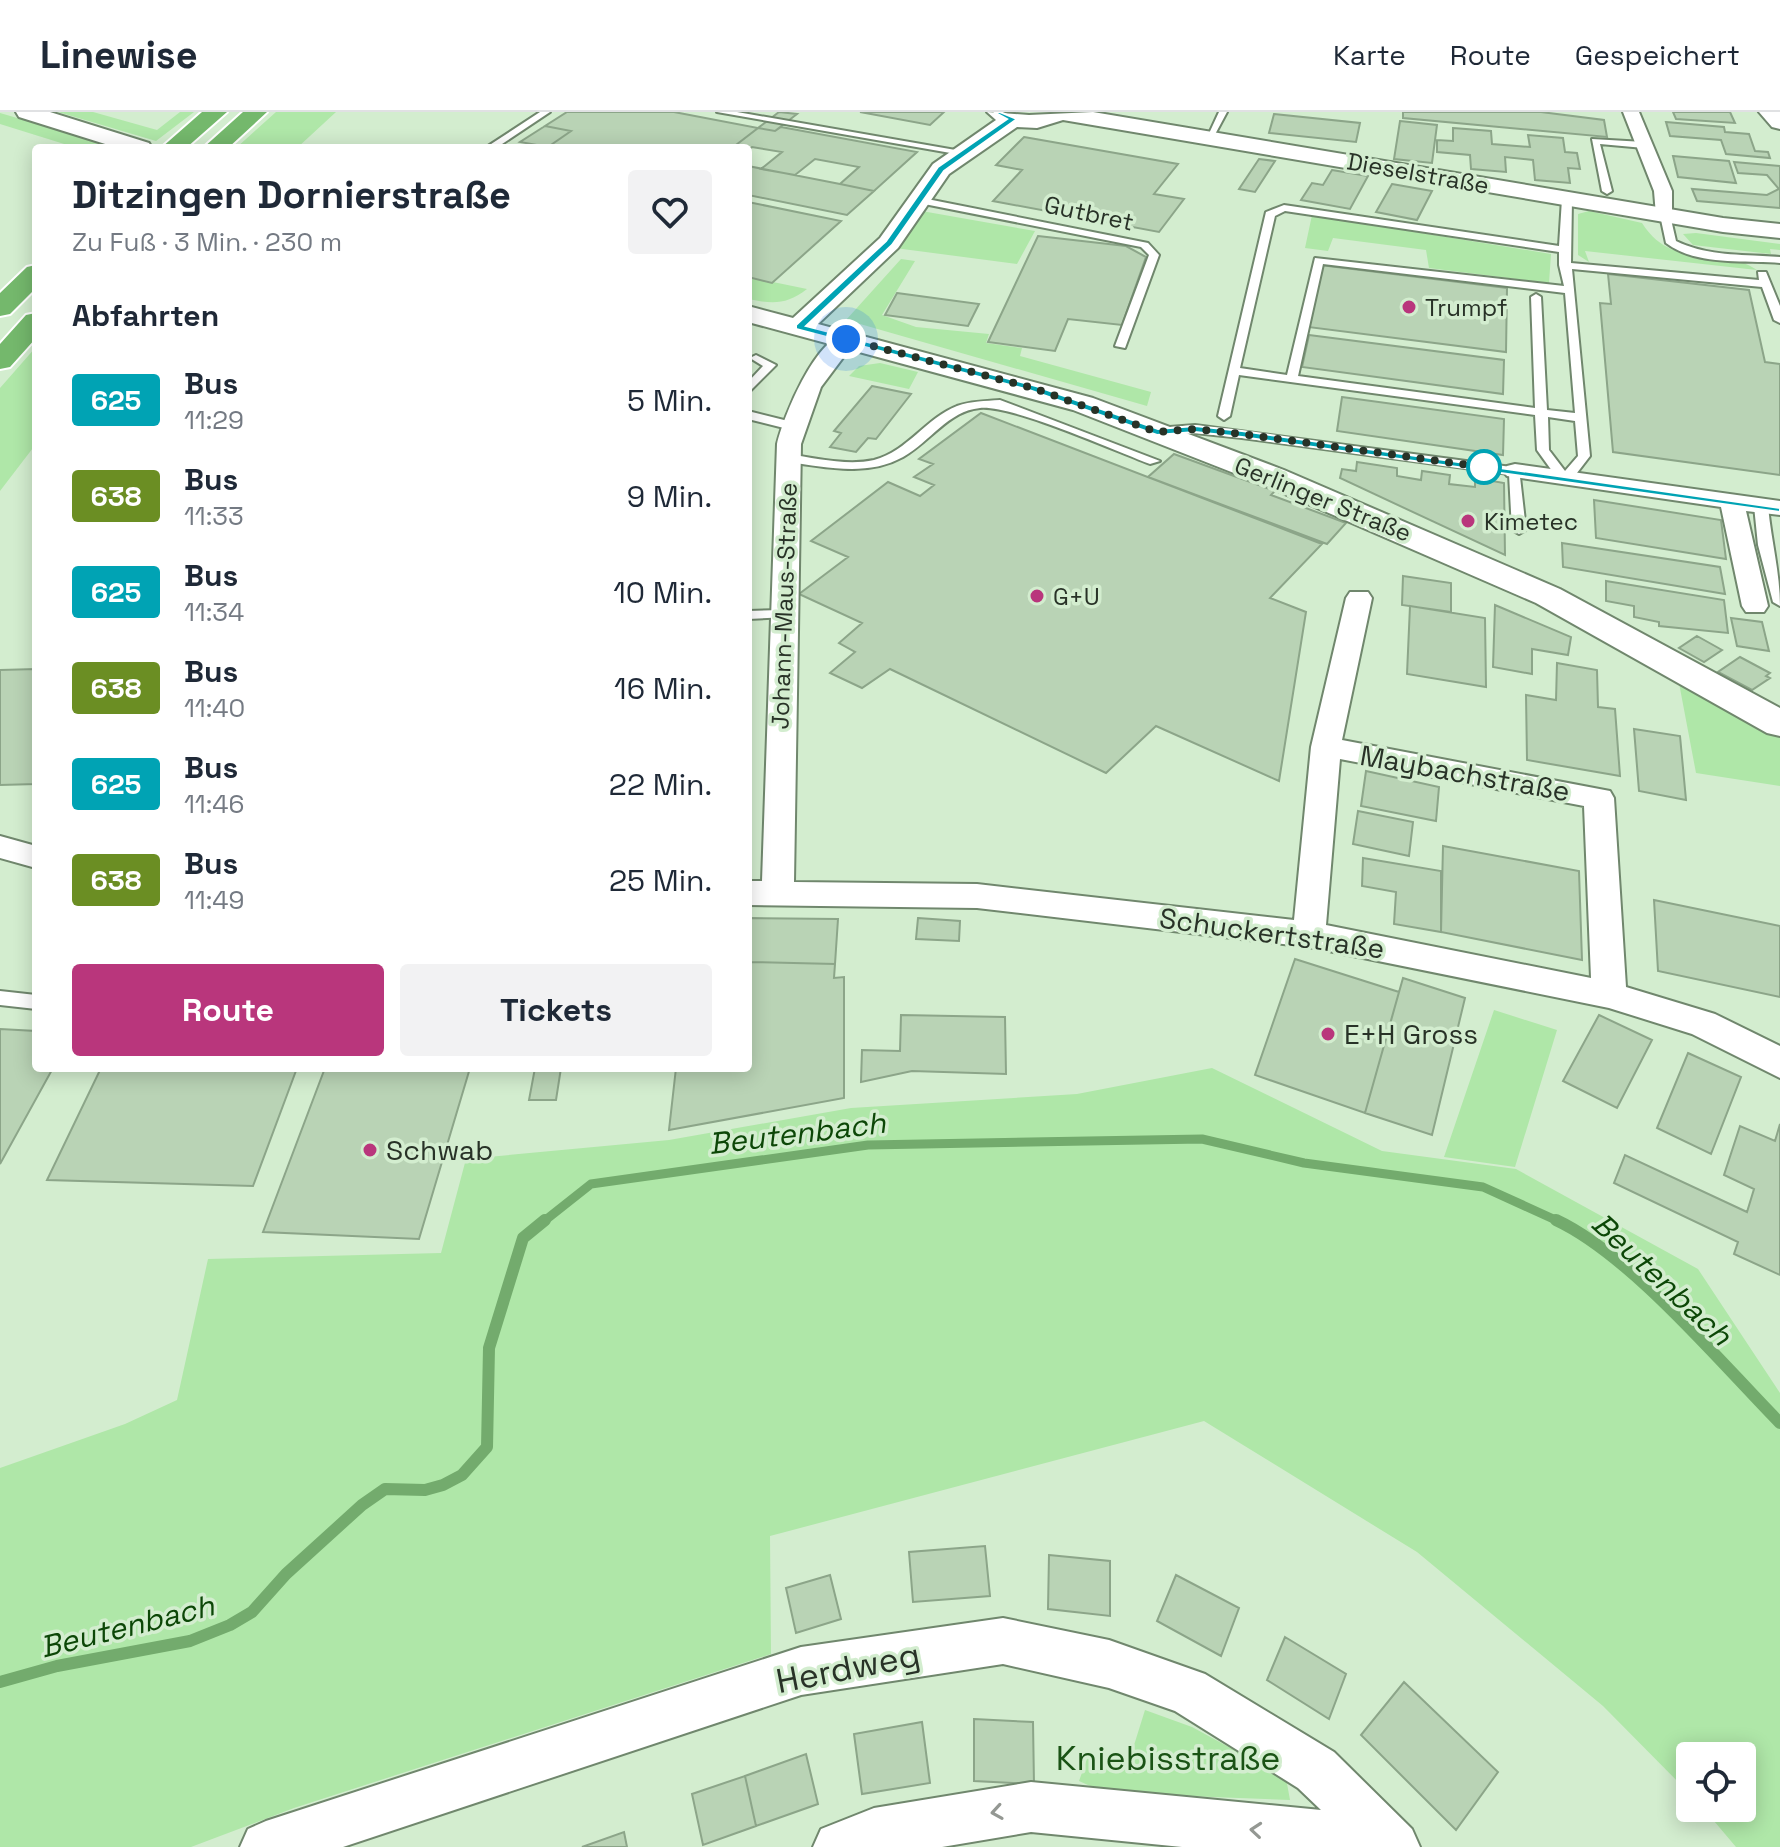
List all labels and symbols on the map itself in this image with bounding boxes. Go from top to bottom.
street label: Dieselstraße [1344,145,1492,201]
street label: Gutbret [1042,188,1136,238]
place label: Trumpf [1425,292,1507,323]
marker: Trumpf [1400,298,1418,316]
your location [826,319,866,359]
street label: Gerlinger Straße [1230,449,1416,549]
unlabelled marker [1467,450,1501,484]
street label: Johann-Maus-Straße [764,482,804,730]
place label: Kimetec [1484,506,1578,537]
marker: Kimetec [1459,512,1477,530]
place label: G+U [1053,581,1100,612]
marker: G+U [1028,587,1046,605]
street label: Maybachstraße [1357,737,1573,809]
street label: Schuckertstraße [1157,899,1387,967]
place label: E+H Gross [1344,1016,1478,1052]
marker: E+H Gross [1319,1025,1337,1043]
water label: Beutenbach [706,1103,888,1163]
place label: Schwab [386,1132,493,1168]
marker: Schwab [361,1141,379,1159]
water label: Beutenbach [1584,1204,1741,1354]
water label: Beutenbach [36,1585,219,1666]
street label: Herdweg [773,1633,923,1703]
park label: Kniebisstraße [1056,1737,1280,1780]
one-way arrow [991,1803,1004,1820]
one-way arrow [1249,1821,1262,1838]

